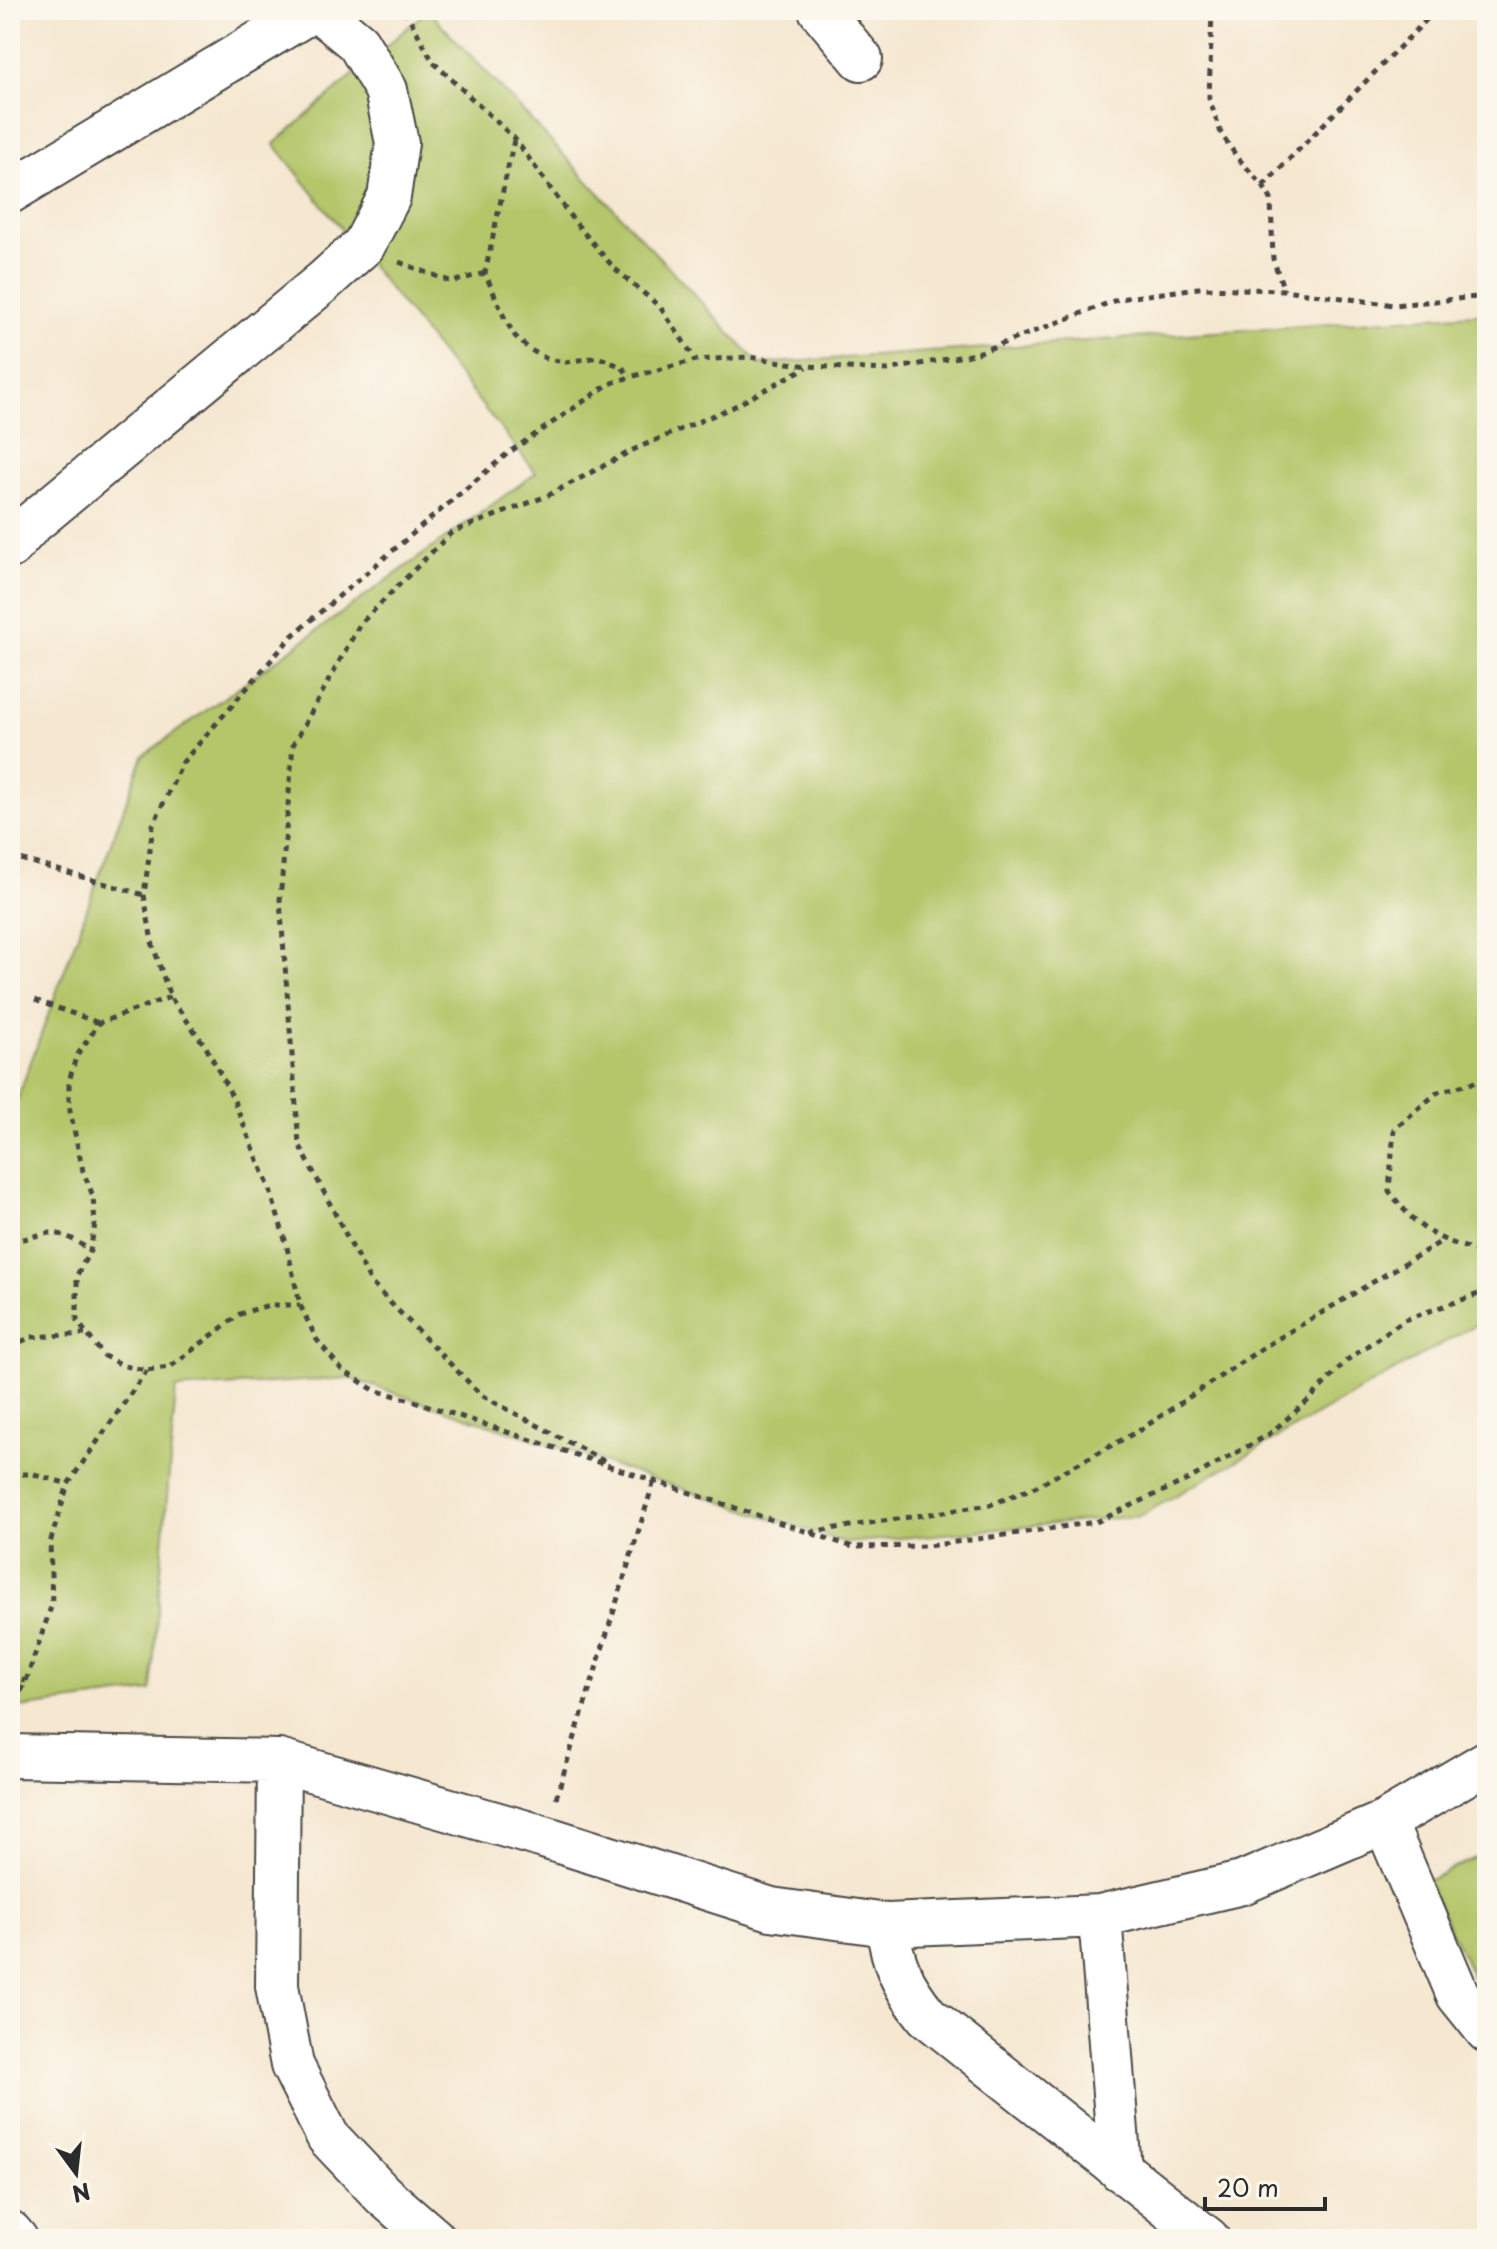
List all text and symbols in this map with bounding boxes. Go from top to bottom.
north arrow [36,2133,116,2213]
scale bar [1205,2161,1325,2211]
text: 20 m [1217,2169,1279,2205]
text: N [69,2176,94,2212]

